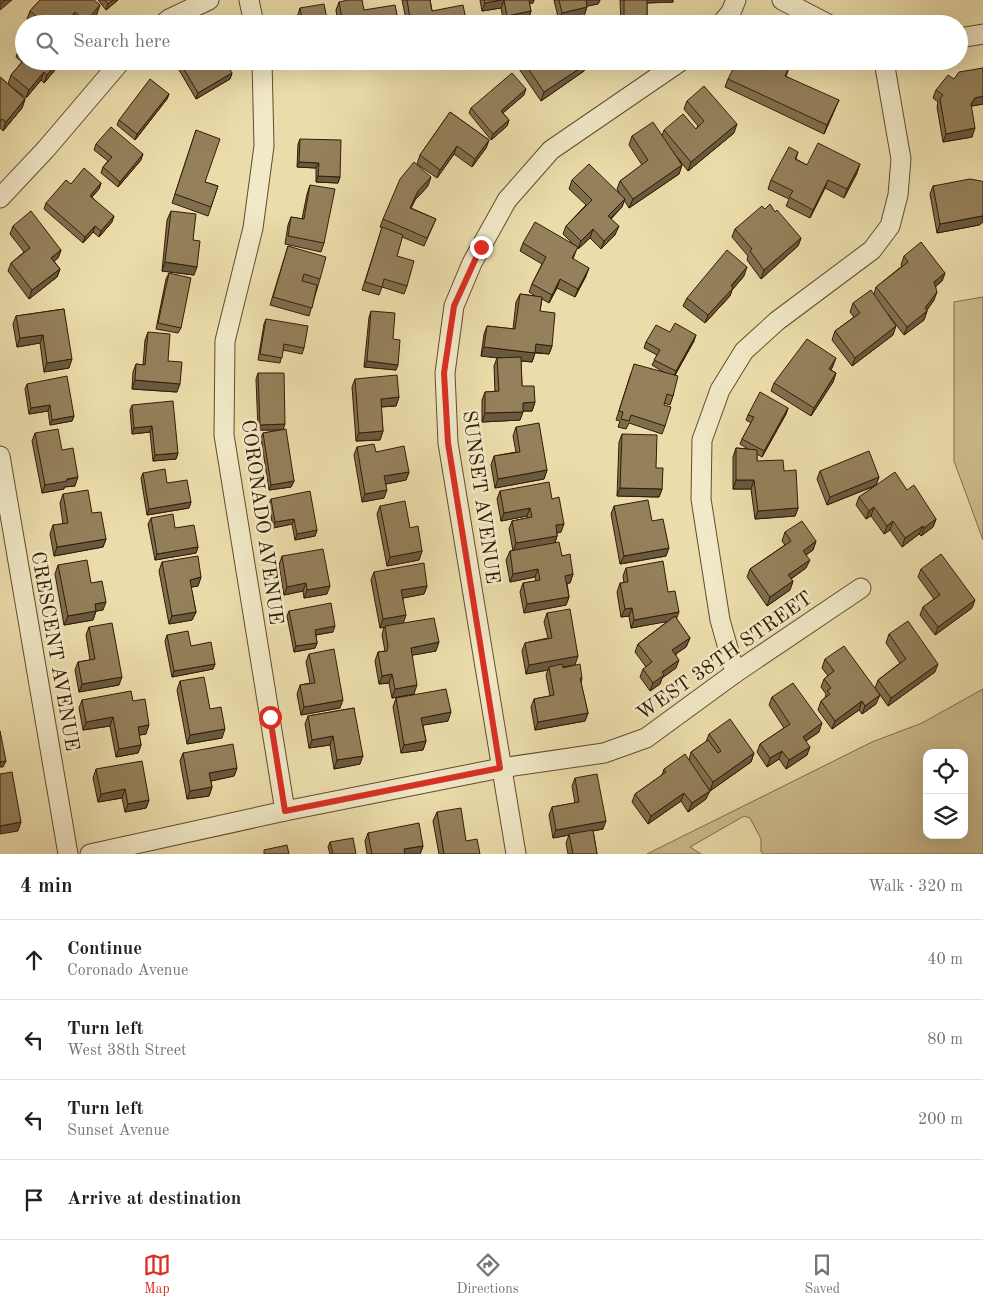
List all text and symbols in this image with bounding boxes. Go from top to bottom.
search box [15,15,968,70]
icon: search [33,29,61,57]
text: Search here [73,33,170,52]
route end [470,236,493,259]
street label: SUNSET AVENUE [458,409,502,585]
street label: CORONADO AVENUE [237,418,285,626]
street label: CRESCENT AVENUE [27,550,81,753]
street label: WEST 38TH STREET [634,588,817,725]
route start [259,706,282,729]
map controls [923,749,968,839]
button: locate [923,749,968,794]
button: layers [923,794,968,839]
text: 4 min [20,876,73,897]
text: Walk · 320 m [868,879,963,895]
text: Continue [67,940,142,959]
icon: ahead [20,946,48,974]
text: 40 m [927,952,963,968]
text: Coronado Avenue [67,963,188,979]
text: Turn left [67,1020,144,1039]
icon: left [20,1026,48,1054]
text: 80 m [927,1032,963,1048]
text: West 38th Street [67,1043,187,1059]
text: Turn left [67,1100,144,1119]
icon: left [20,1106,48,1134]
text: 200 m [918,1112,963,1128]
text: Sunset Avenue [67,1123,169,1139]
icon: arrive [20,1186,48,1214]
text: Arrive at destination [67,1190,241,1209]
tab: Map [143,1251,171,1298]
tab: Directions [457,1251,519,1298]
tab: Saved [804,1251,840,1298]

